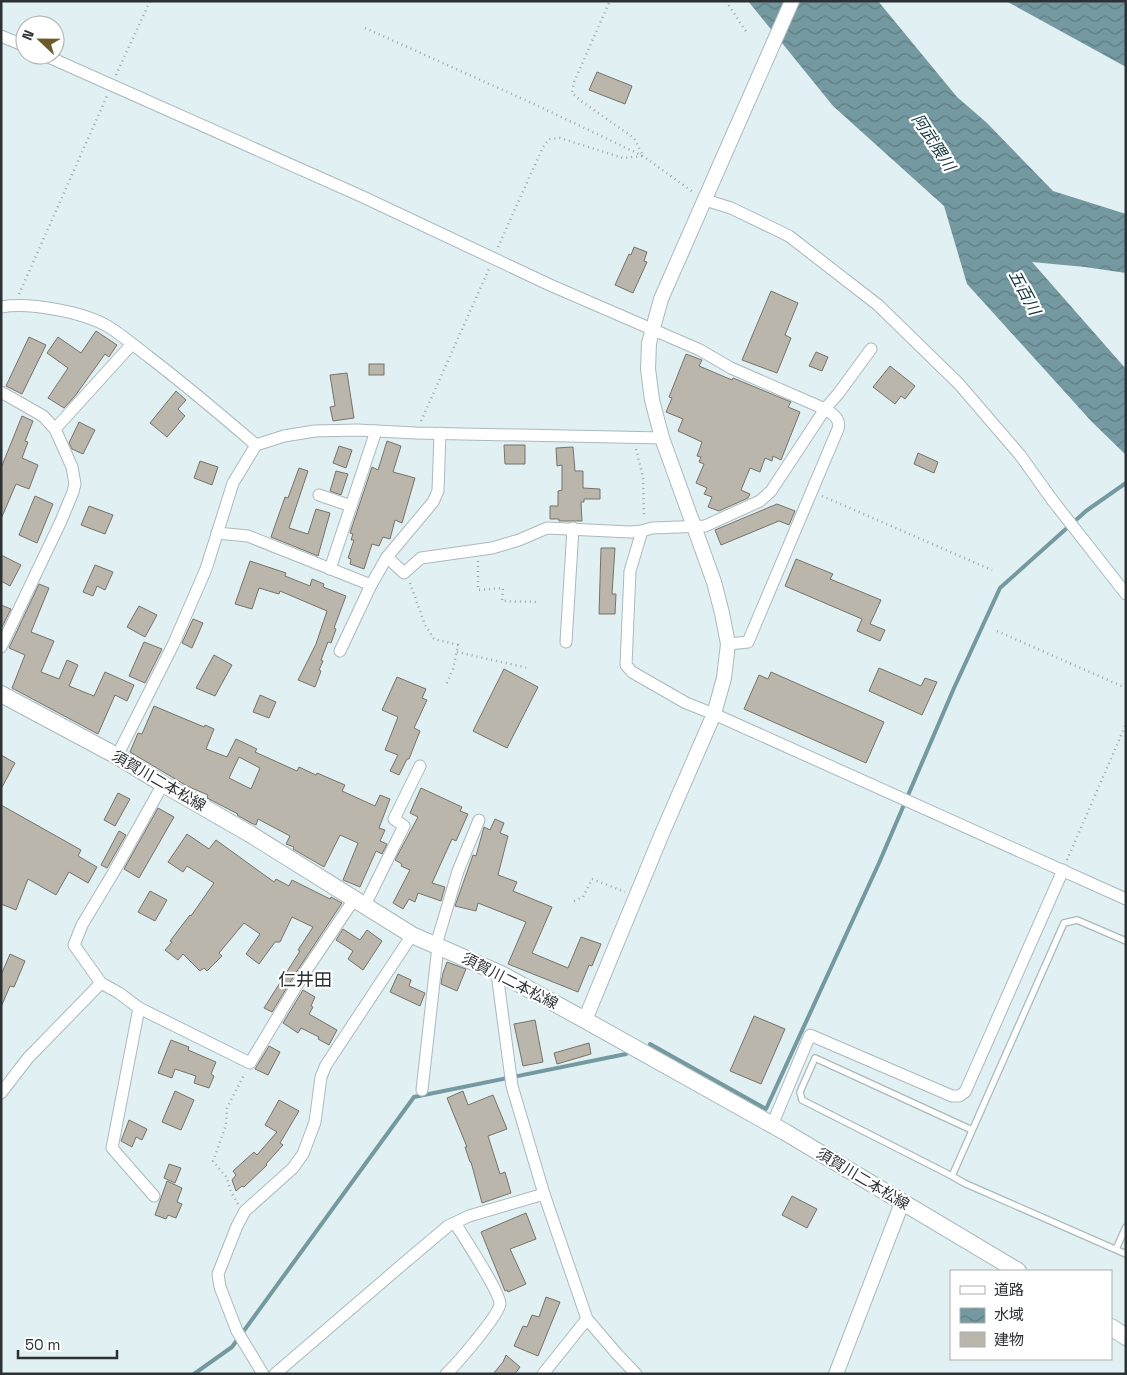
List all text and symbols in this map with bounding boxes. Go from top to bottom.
north arrow [15,15,65,65]
text: N [18,27,38,43]
water label: 阿武隈川 [907,110,961,176]
water label: 五百川 [1004,266,1046,320]
street label: 須賀川二本松線 [109,746,209,815]
street label: 須賀川二本松線 [459,948,561,1013]
district label: 仁井田 [278,968,332,991]
street label: 須賀川二本松線 [813,1143,913,1214]
legend [950,1270,1112,1360]
text: 道路 [994,1280,1024,1299]
text: 水域 [994,1305,1024,1324]
scale bar [18,1328,116,1360]
text: 建物 [994,1330,1024,1349]
text: 50 m [25,1335,60,1354]

